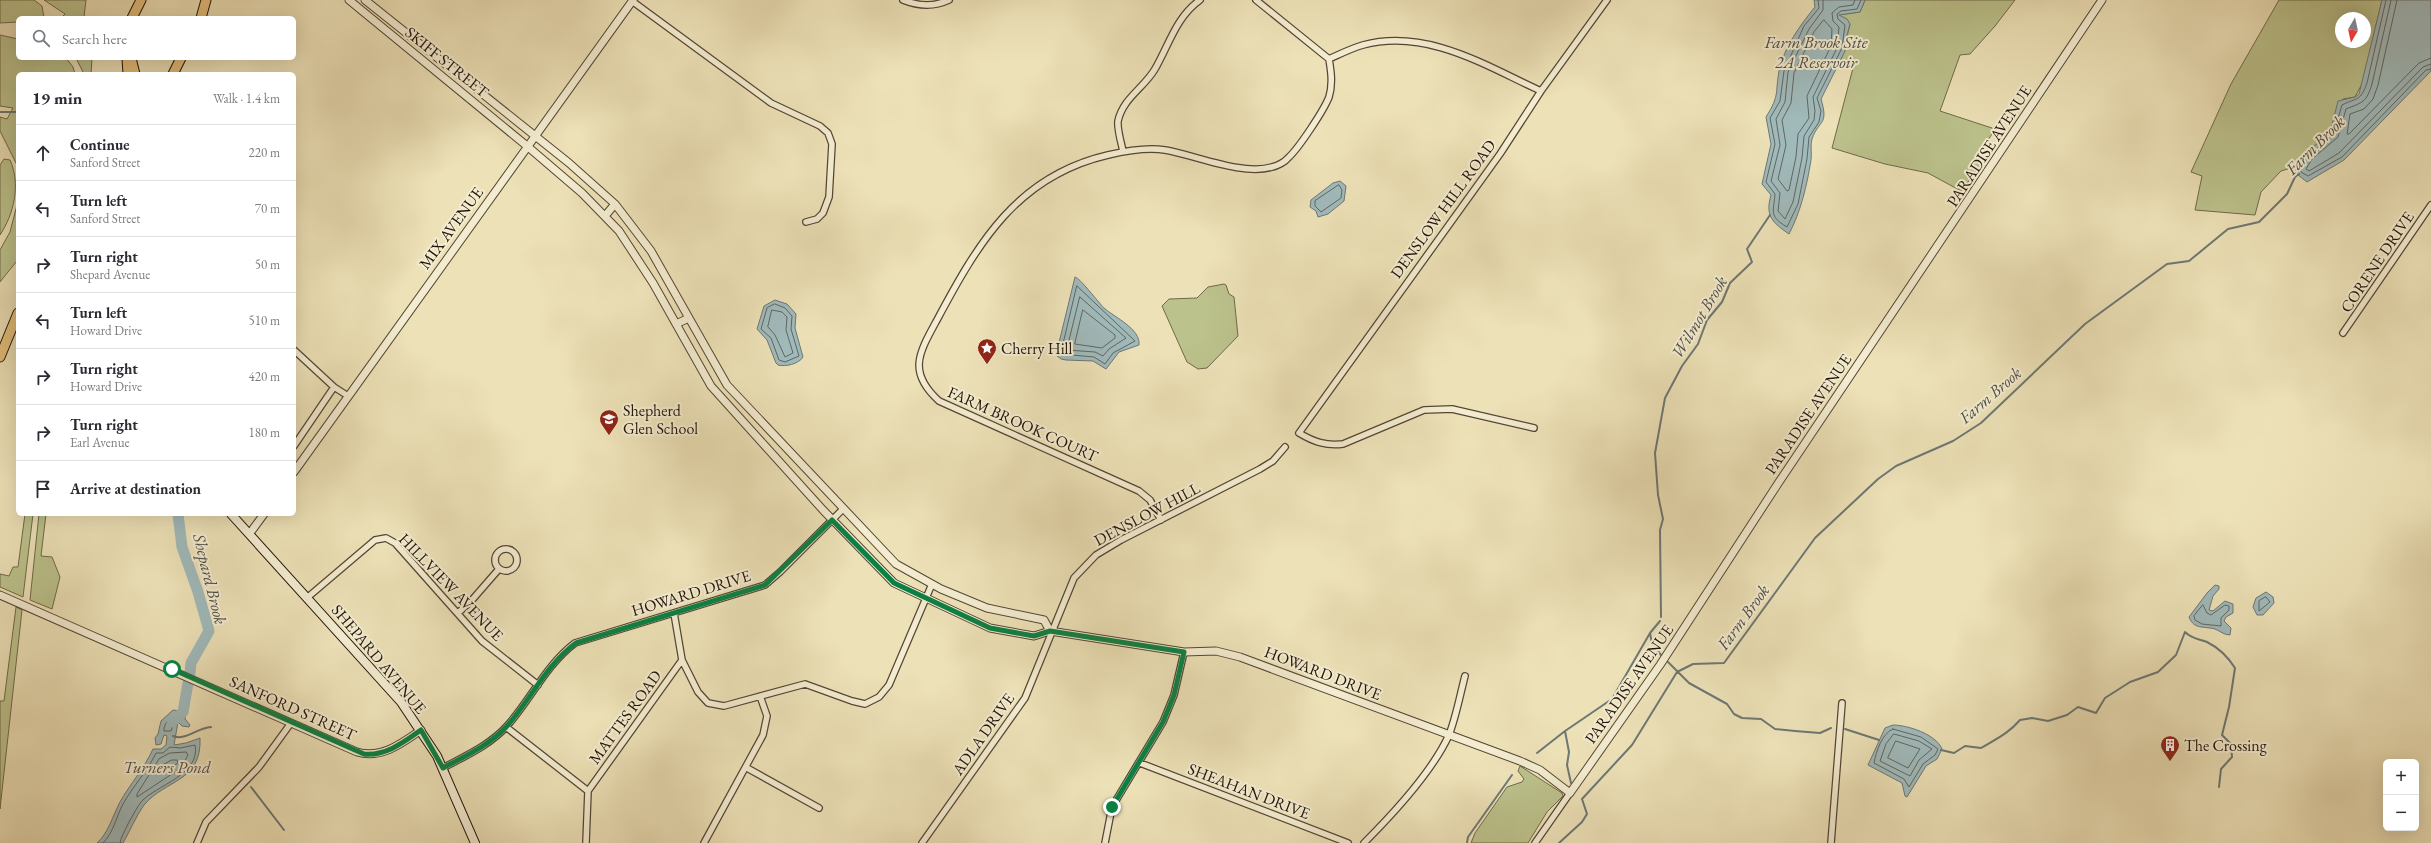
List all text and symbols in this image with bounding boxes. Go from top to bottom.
north arrow [2335,12,2371,48]
search box [16,16,296,60]
street label: SKIFF STREET [401,22,493,102]
icon: search [30,27,52,49]
text: Search here [62,29,127,48]
water label: Farm Brook Site 2A Reservoir [1764,31,1868,73]
street label: PARADISE AVENUE [1942,81,2036,211]
text: 19 min [32,87,82,109]
text: Walk · 1.4 km [213,90,280,107]
water label: Farm Brook [2280,110,2350,180]
text: Continue [70,135,130,154]
street label: DENSLOW HILL ROAD [1386,135,1500,283]
icon: ahead [32,142,54,164]
text: 220 m [249,144,280,161]
text: Sanford Street [70,154,140,171]
street label: MIX AVENUE [414,183,488,273]
text: Turn left [70,191,127,210]
icon: left [32,198,54,220]
text: 70 m [255,200,280,217]
street label: CORENE DRIVE [2335,207,2419,317]
text: Sanford Street [70,210,140,227]
text: Turn right [70,247,138,266]
icon: right [32,254,54,276]
text: 50 m [255,256,280,273]
text: Shepard Avenue [70,266,150,283]
water label: Wilmot Brook [1666,272,1732,362]
text: Turn left [70,303,127,322]
icon: left [32,310,54,332]
text: 510 m [249,312,280,329]
text: Howard Drive [70,322,142,339]
place icon: Cherry Hill [976,337,998,365]
place label: Cherry Hill [1001,338,1072,359]
street label: PARADISE AVENUE [1760,350,1856,478]
text: Turn right [70,359,138,378]
water label: Farm Brook [1953,362,2026,429]
icon: right [32,366,54,388]
text: 420 m [249,368,280,385]
text: Howard Drive [70,378,142,395]
street label: FARM BROOK COURT [945,381,1102,467]
place label: Shepherd Glen School [623,400,698,439]
school or university icon: Shepherd Glen School [598,408,620,436]
text: Turn right [70,415,138,434]
icon: right [32,422,54,444]
text: 180 m [249,424,280,441]
text: Earl Avenue [70,434,130,451]
street label: DENSLOW HILL [1090,477,1204,551]
icon: arrive [32,478,54,500]
text: Arrive at destination [70,479,201,498]
street label: HILLVIEW AVENUE [394,529,508,645]
water label: Shepard Brook [188,530,232,627]
street label: HOWARD DRIVE [629,565,753,621]
water label: Farm Brook [1711,580,1774,655]
street label: SHEPARD AVENUE [327,600,431,718]
street label: PARADISE AVENUE [1580,620,1678,748]
street label: HOWARD DRIVE [1262,641,1384,705]
route start [163,660,181,678]
street label: MATTES ROAD [584,666,666,768]
street label: SANFORD STREET [226,671,360,745]
street label: ADLA DRIVE [946,689,1019,780]
building icon: The Crossing [2159,734,2181,762]
place label: The Crossing [2184,735,2268,756]
water label: Turners Pond [123,756,211,778]
street label: SHEAHAN DRIVE [1185,758,1313,824]
map controls [2383,759,2419,831]
button: + [2383,759,2419,795]
button: − [2383,795,2419,831]
route end [1103,798,1121,816]

